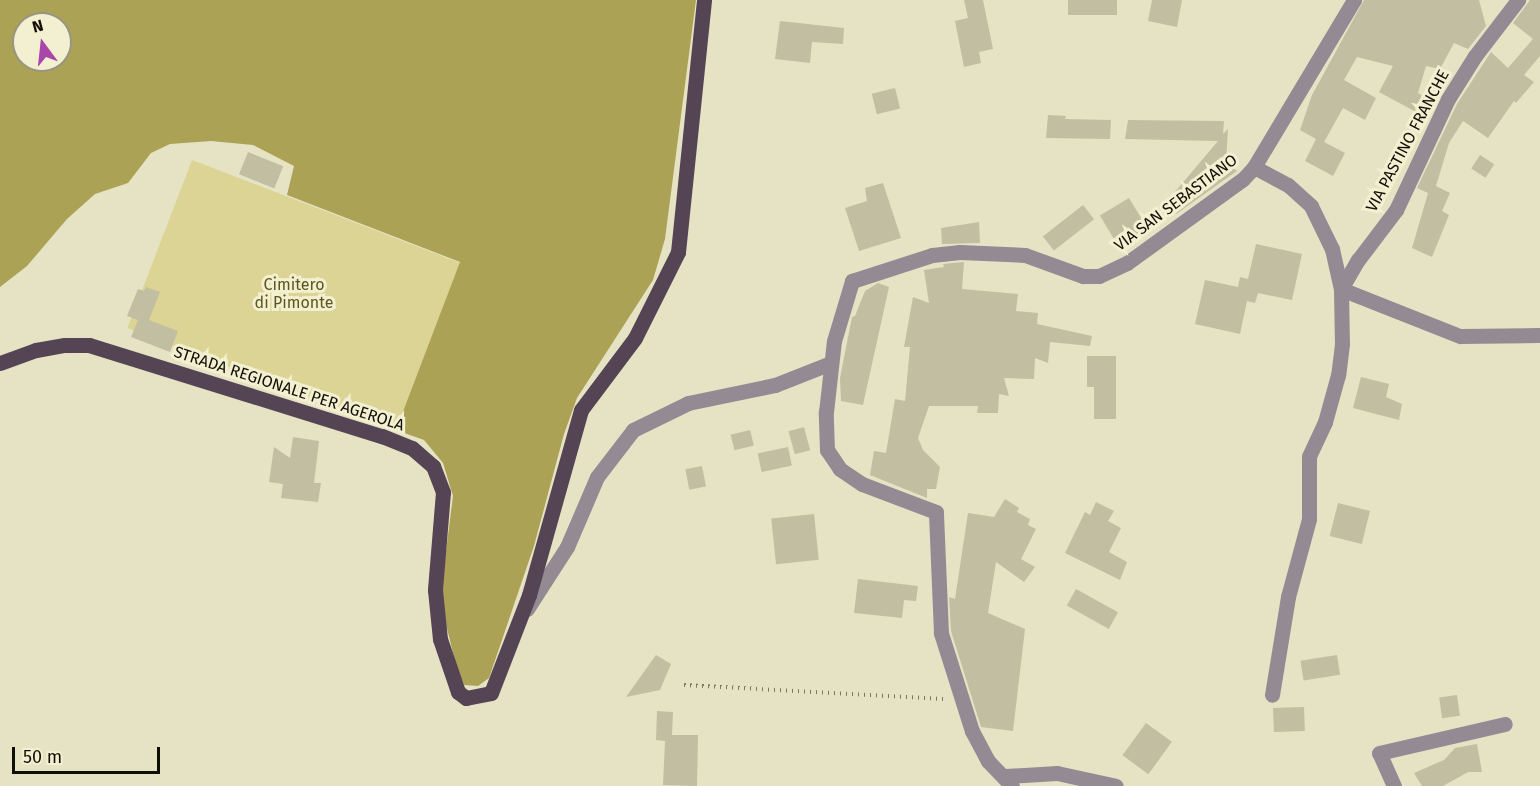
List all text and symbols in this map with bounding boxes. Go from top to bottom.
north arrow [12,12,72,72]
text: N [30,16,45,37]
street label: VIA PASTINO FRANCHE [1362,67,1454,215]
street label: VIA SAN SEBASTIANO [1111,151,1241,255]
park label: Cimitero di Pimonte [255,275,333,313]
street label: STRADA REGIONALE PER AGEROLA [171,343,407,435]
scale bar [15,735,164,773]
text: 50 m [23,746,62,768]

